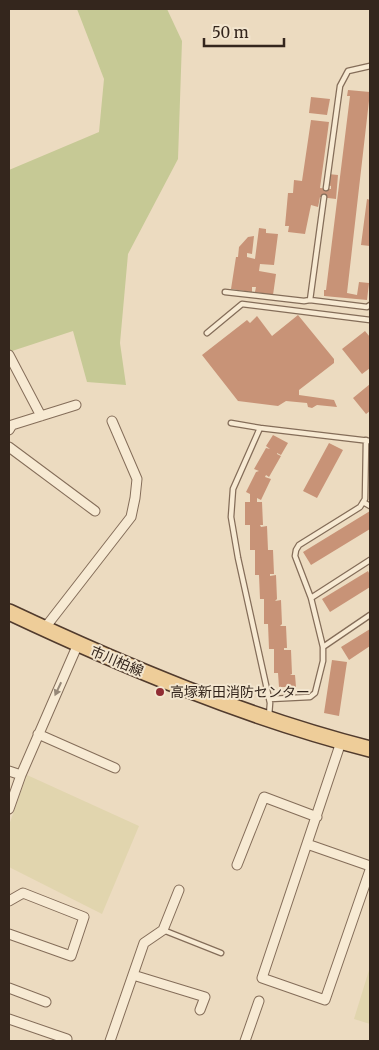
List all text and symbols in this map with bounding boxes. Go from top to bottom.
scale bar [204,15,284,47]
text: 50 m [212,23,249,42]
street label: 市川柏線 [88,642,146,680]
one-way arrow [53,682,61,696]
place label: 高塚新田消防センター [170,683,310,701]
marker: 高塚新田消防センター [154,686,166,698]

